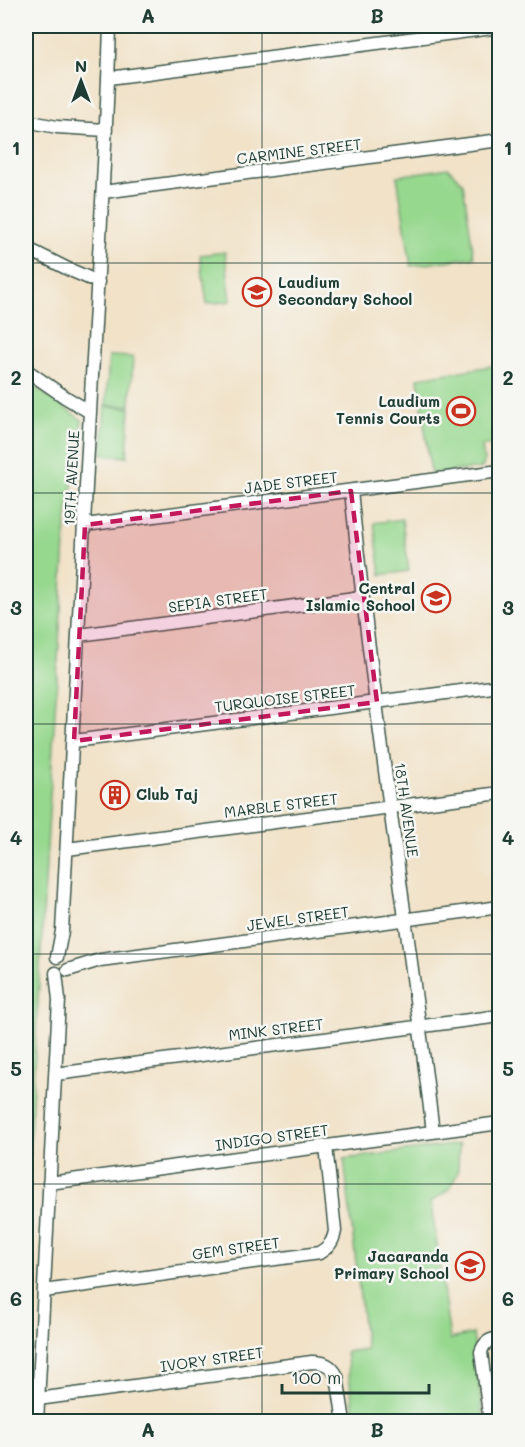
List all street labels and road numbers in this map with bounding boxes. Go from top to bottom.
street label: CARMINE STREET [235,133,362,169]
street label: 19TH AVENUE [59,429,84,526]
street label: JADE STREET [243,466,339,498]
street label: SEPIA STREET [167,583,269,617]
street label: TURQUOISE STREET [213,679,357,717]
street label: 18TH AVENUE [390,761,424,859]
street label: MARBLE STREET [223,788,339,822]
street label: JEWEL STREET [245,901,350,935]
street label: MINK STREET [227,1013,324,1045]
street label: INDIGO STREET [214,1119,330,1155]
street label: GEM STREET [191,1232,281,1264]
street label: IVORY STREET [159,1342,265,1376]

